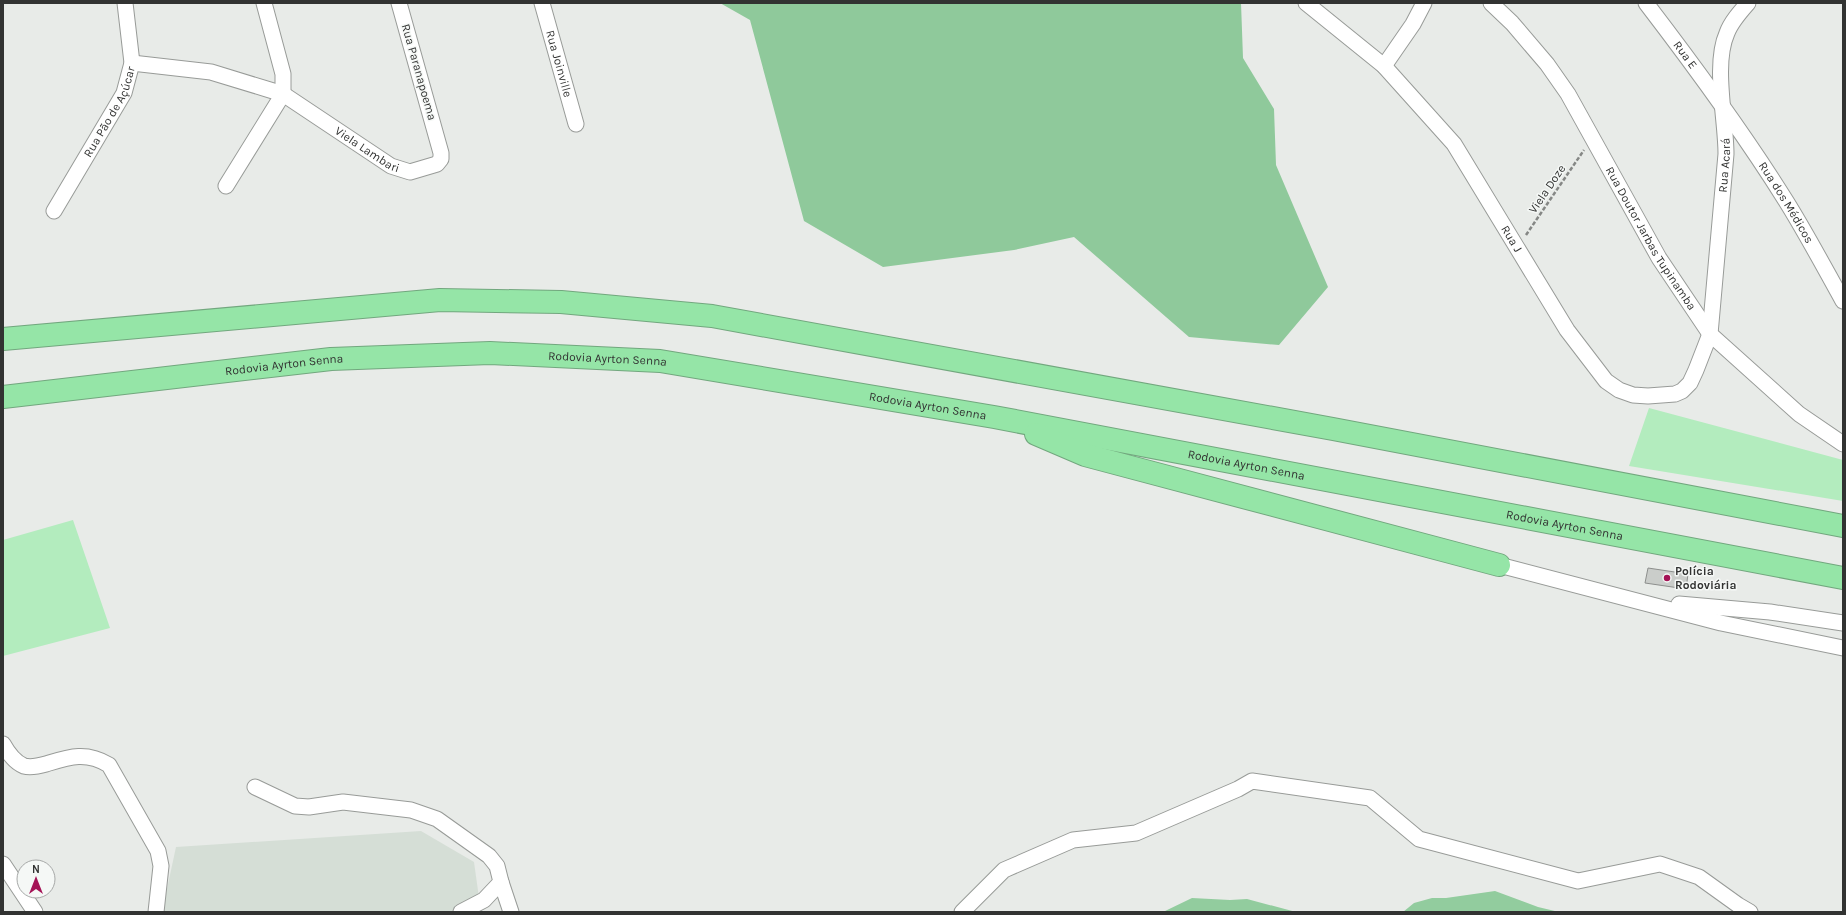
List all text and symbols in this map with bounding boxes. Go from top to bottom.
street label: Rua Paranapoema [399,22,439,122]
street label: Rua Joinville [543,29,575,99]
street label: Rua E [1670,38,1700,71]
street label: Rua Pão de Açúcar [81,64,138,160]
street label: Viela Lambari [332,124,401,175]
street label: Rua Acará [1716,138,1733,193]
street label: Rua dos Médicos [1756,159,1816,246]
street label: Viela Doze [1526,162,1568,216]
street label: Rua Doutor Jarbas Tupinamba [1603,164,1699,313]
street label: Rua J [1498,223,1525,255]
street label: Rodovia Ayrton Senna [548,349,668,369]
street label: Rodovia Ayrton Senna [224,352,344,378]
street label: Rodovia Ayrton Senna [868,389,988,423]
street label: Rodovia Ayrton Senna [1187,447,1306,483]
street label: Rodovia Ayrton Senna [1505,507,1624,543]
place label: Polícia Rodoviária [1675,564,1737,592]
marker: Polícia Rodoviária [1662,573,1672,583]
north arrow [16,859,56,899]
text: N [32,863,40,876]

